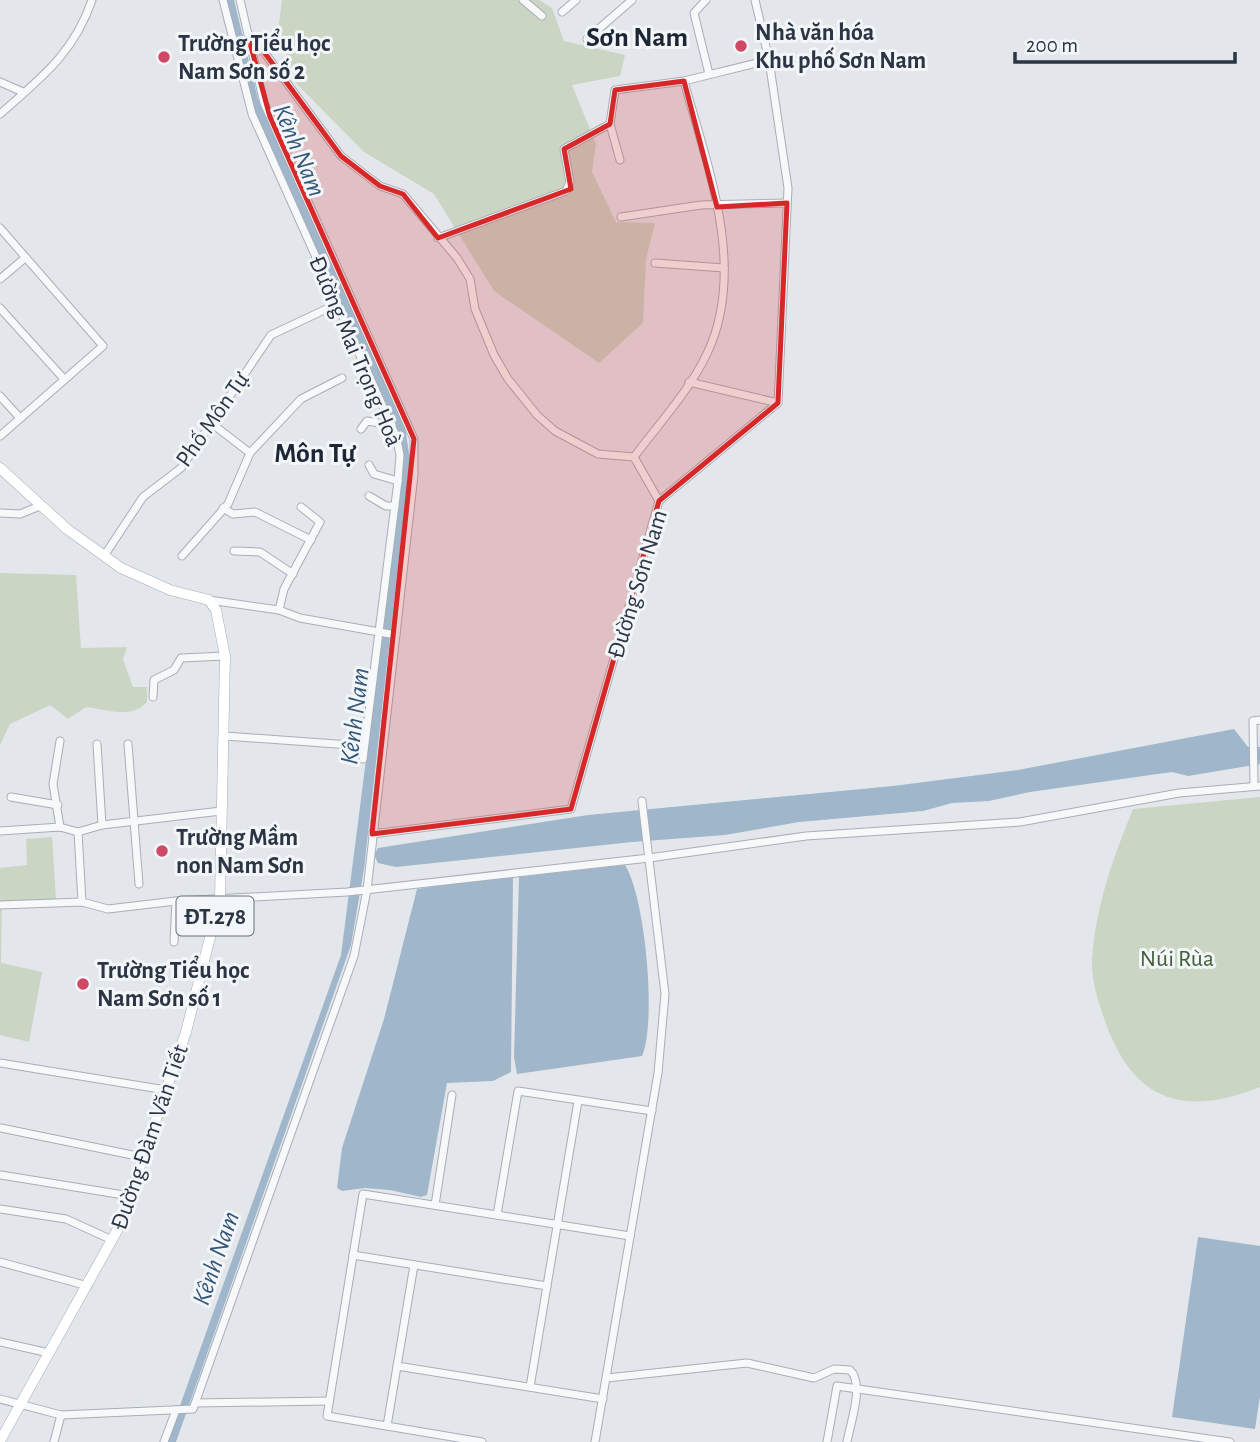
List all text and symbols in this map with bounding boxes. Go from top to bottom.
place label: Nhà văn hóa Khu phố Sơn Nam [755,21,926,73]
scale bar [1015,21,1236,65]
district label: Sơn Nam [586,24,688,52]
place label: Trường Tiểu học Nam Sơn số 2 [178,28,330,84]
text: 200 m [1026,35,1078,56]
marker: Nhà văn hóa Khu phố Sơn Nam [733,38,749,54]
marker: Trường Tiểu học Nam Sơn số 2 [156,49,172,65]
water label: Kênh Nam [268,100,330,200]
street label: Đường Mai Trọng Hoà [304,253,406,450]
street label: Phố Môn Tự [172,367,254,471]
district label: Môn Tự [274,440,357,468]
street label: Đường Sơn Nam [604,507,672,662]
water label: Kênh Nam [336,666,374,766]
place label: Trường Mầm non Nam Sơn [176,824,304,878]
marker: Trường Mầm non Nam Sơn [154,843,170,859]
road number: ĐT.278 [176,897,254,936]
park label: Núi Rùa [1140,947,1214,971]
place label: Trường Tiểu học Nam Sơn số 1 [97,955,249,1011]
marker: Trường Tiểu học Nam Sơn số 1 [75,976,91,992]
street label: Đường Đàm Văn Tiết [107,1041,193,1233]
water label: Kênh Nam [188,1208,244,1309]

